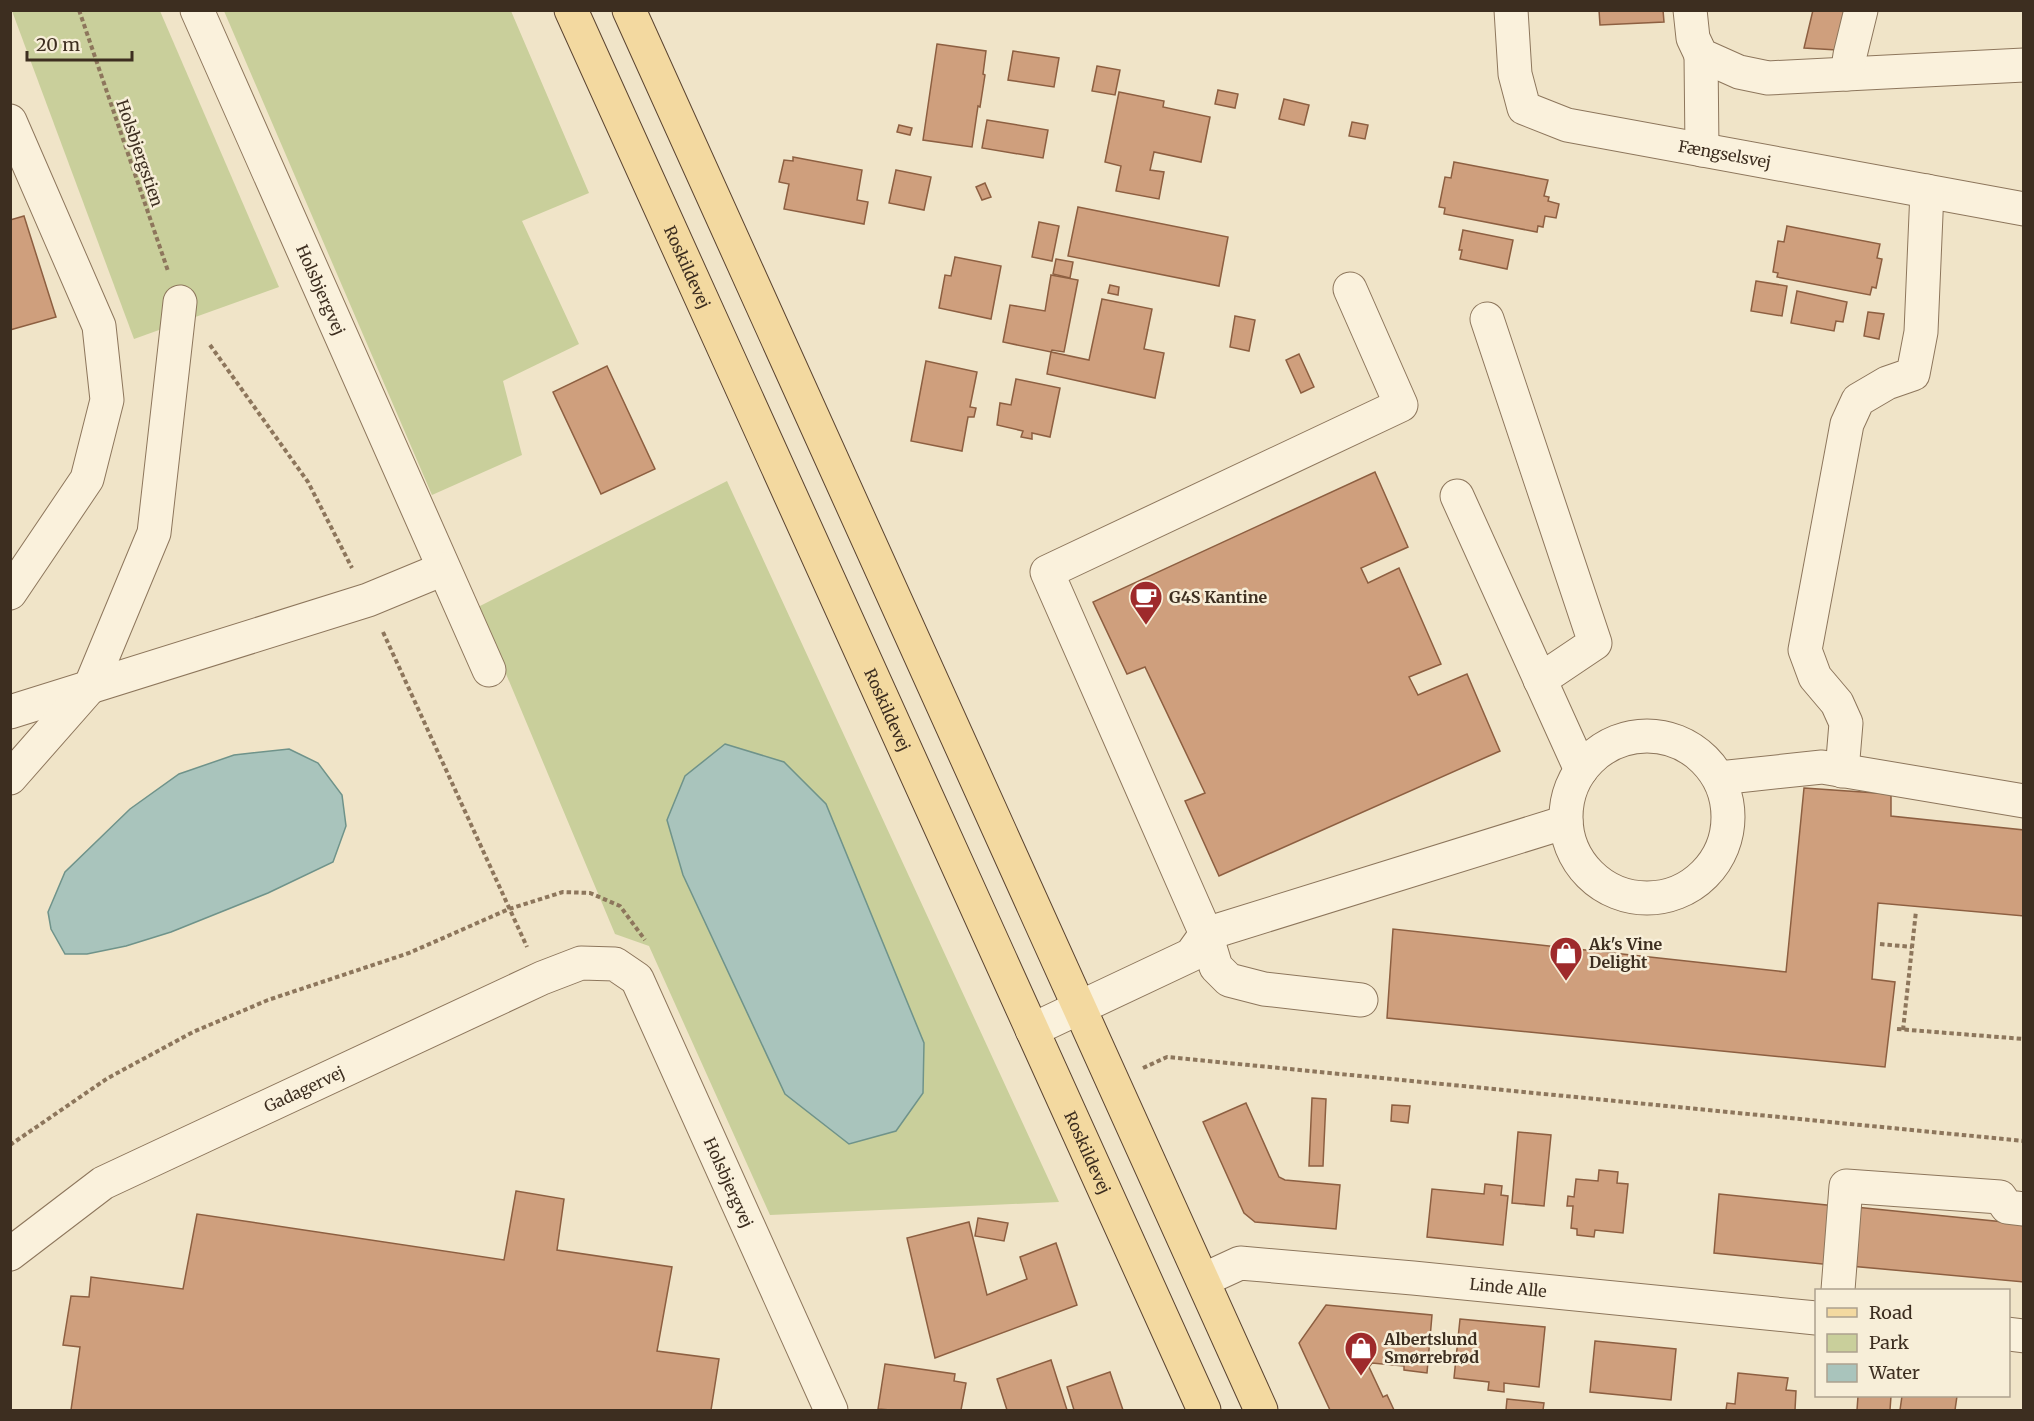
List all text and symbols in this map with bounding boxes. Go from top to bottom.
scale bar [27,24,132,62]
text: 20 m [36,33,80,56]
street label: Holsbjergstien [112,97,168,210]
street label: Fængselsvej [1677,136,1773,172]
street label: Roskildevej [660,222,715,312]
street label: Holsbjergvej [292,242,349,338]
cafe icon: G4S Kantine [1128,579,1164,626]
place label: G4S Kantine [1169,587,1268,607]
street label: Roskildevej [860,665,915,754]
place label: Ak's Vine Delight [1588,934,1663,972]
shop icon: Ak's Vine Delight [1548,935,1584,982]
street label: Gadagervej [261,1062,348,1116]
street label: Roskildevej [1060,1108,1115,1197]
street label: Holsbjergvej [700,1134,757,1231]
street label: Linde Alle [1469,1274,1548,1301]
legend [1815,1289,2010,1397]
text: Road [1869,1301,1913,1324]
place label: Albertslund Smørrebrød [1383,1329,1479,1367]
shop icon: Albertslund Smørrebrød [1343,1330,1379,1377]
text: Park [1869,1331,1910,1354]
text: Water [1868,1361,1920,1384]

